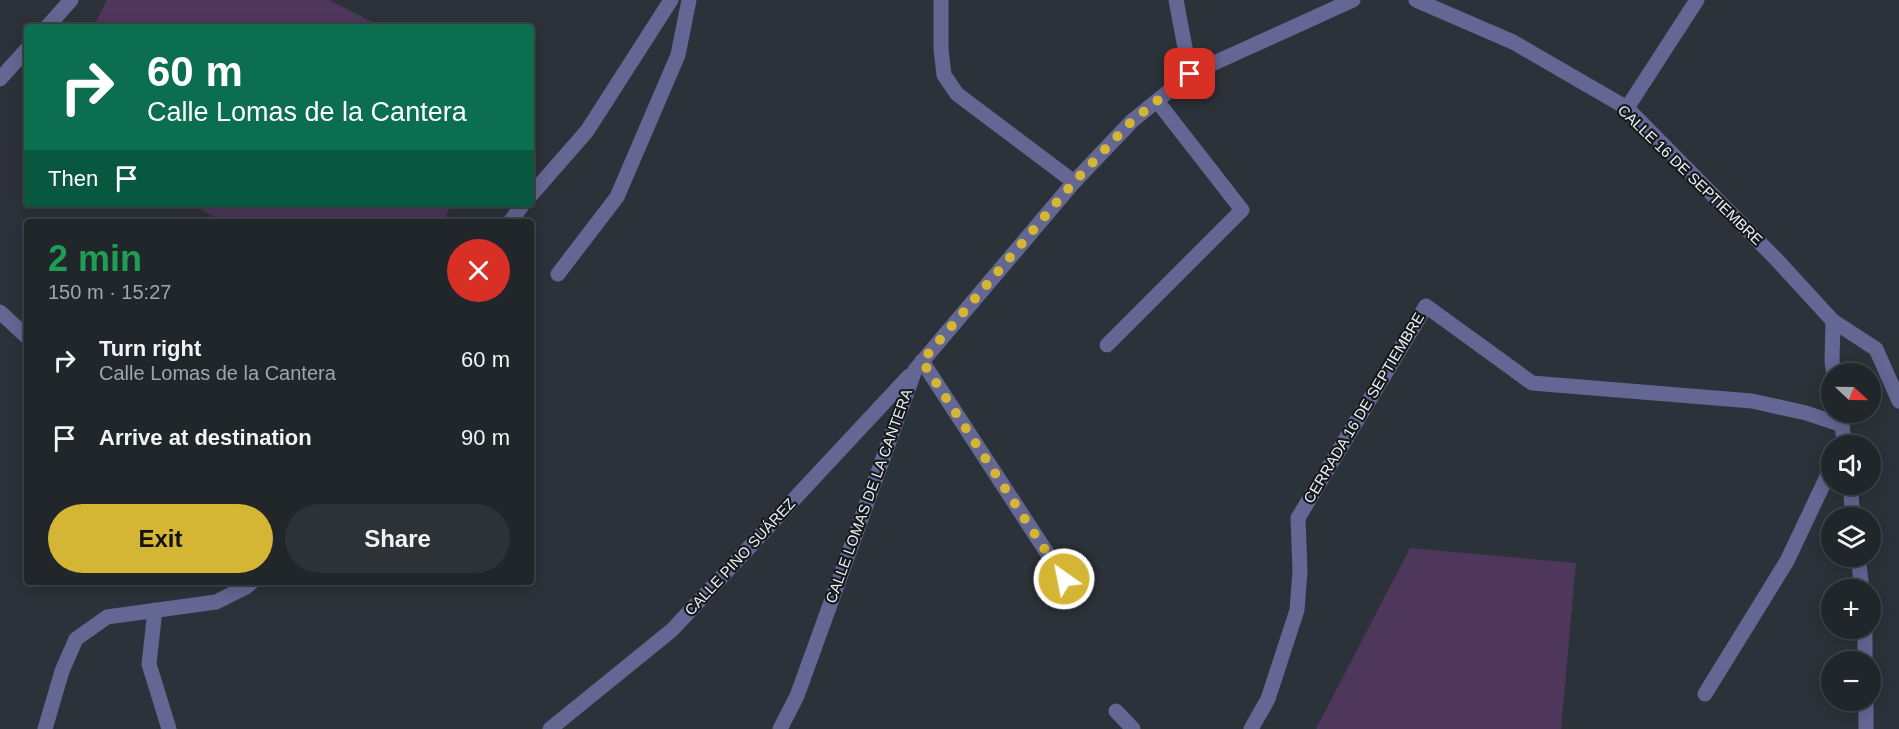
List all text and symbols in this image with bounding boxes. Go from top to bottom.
icon: right [48,48,126,126]
text: 60 m [147,48,243,95]
pin [1164,48,1215,99]
icon: arrive [1173,57,1206,90]
text: Calle Lomas de la Cantera [147,97,467,127]
street label: CALLE 16 DE SEPTIEMBRE [1615,101,1766,248]
icon: arrive [110,162,143,195]
text: Then [48,166,98,191]
text: 2 min [48,238,142,279]
button: close [447,239,510,302]
text: 150 m · 15:27 [48,281,171,303]
street label: CERRADA 16 DE SEPTIEMBRE [1300,309,1427,506]
text: Turn right [99,336,201,361]
icon: right [48,344,81,377]
text: 60 m [461,347,510,372]
text: Calle Lomas de la Cantera [99,362,336,384]
north arrow [1821,363,1881,423]
map controls [1821,363,1881,711]
street label: CALLE LOMAS DE LA CANTERA [822,386,915,605]
icon: arrive [48,422,81,455]
text: Arrive at destination [99,425,312,450]
text: 90 m [461,425,510,450]
button: sound [1821,435,1881,495]
street label: CALLE PINO SUÁREZ [681,495,798,619]
button: Exit [48,504,273,573]
button: Share [285,504,510,573]
button: layers [1821,507,1881,567]
position arrow [1032,547,1096,611]
button: + [1821,579,1881,639]
button: − [1821,651,1881,711]

